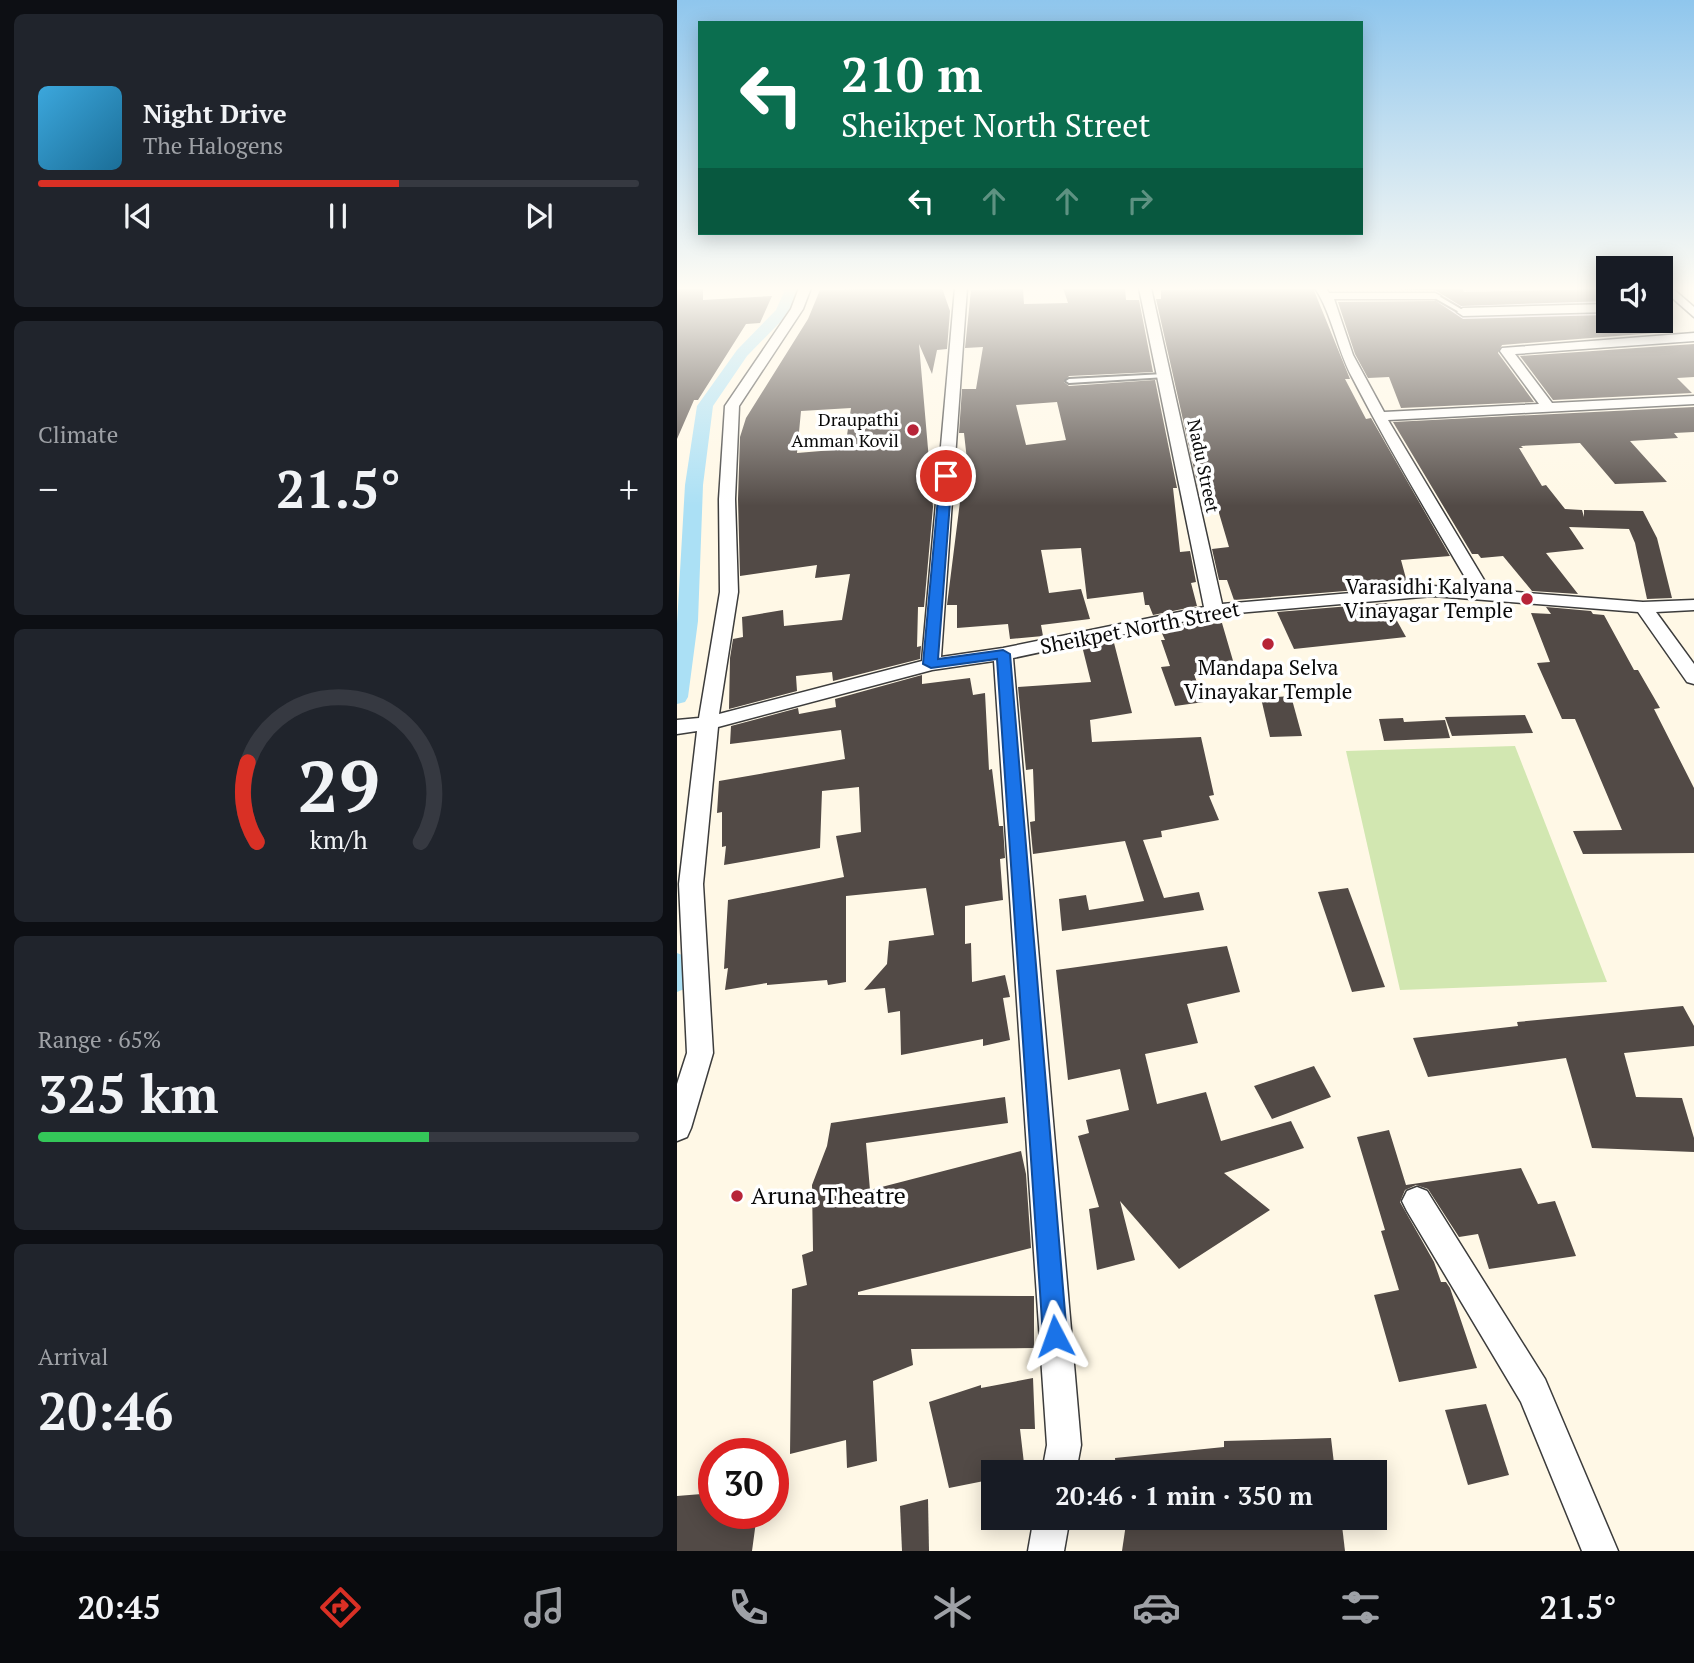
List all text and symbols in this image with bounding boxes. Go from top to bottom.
text: 210 m [841,41,983,106]
icon: left [726,49,817,140]
text: Night Drive [143,96,287,130]
text: Sheikpet North Street [841,104,1150,146]
text: The Halogens [143,130,283,161]
icon: left [902,182,940,220]
icon: ahead [975,182,1013,220]
icon: ahead [1048,182,1086,220]
icon: right [1121,182,1159,220]
icon: previous [119,197,157,235]
icon: pause [319,197,357,235]
icon: next [520,197,558,235]
map controls [1596,256,1673,333]
button: sound [1596,256,1673,333]
place label: Draupathi Amman Kovil [791,407,899,452]
street label: Nadu Street [1182,417,1226,515]
text: Climate [38,419,118,450]
marker: Draupathi Amman Kovil [905,422,921,438]
pin [916,446,976,506]
text: 21.5° [276,454,401,523]
icon: arrive [927,457,965,495]
text: − [38,464,58,514]
text: + [619,464,639,514]
place label: Varasidhi Kalyana Vinayagar Temple [1344,572,1513,624]
marker: Varasidhi Kalyana Vinayagar Temple [1519,591,1535,607]
street label: Sheikpet North Street [1038,594,1242,660]
marker: Mandapa Selva Vinayakar Temple [1260,636,1276,652]
place label: Mandapa Selva Vinayakar Temple [1184,653,1352,705]
text: 29 [297,736,380,833]
text: km/h [310,822,368,855]
text: Range · 65% [38,1024,161,1055]
text: 325 km [38,1059,219,1128]
place label: Aruna Theatre [751,1179,906,1211]
marker: Aruna Theatre [729,1188,745,1204]
position arrow [1018,1299,1092,1373]
text: Arrival [38,1341,109,1372]
text: 20:46 [38,1376,173,1445]
speed limit sign: 30 [698,1438,789,1529]
text: 20:46 · 1 min · 350 m [1055,1478,1313,1512]
icon: directions [316,1583,365,1632]
icon: music [520,1583,569,1632]
icon: phone [724,1583,773,1632]
icon: climate [928,1583,977,1632]
icon: car [1132,1583,1181,1632]
icon: filters [1336,1583,1385,1632]
text: 20:45 [77,1586,161,1628]
text: 21.5° [1540,1586,1617,1628]

